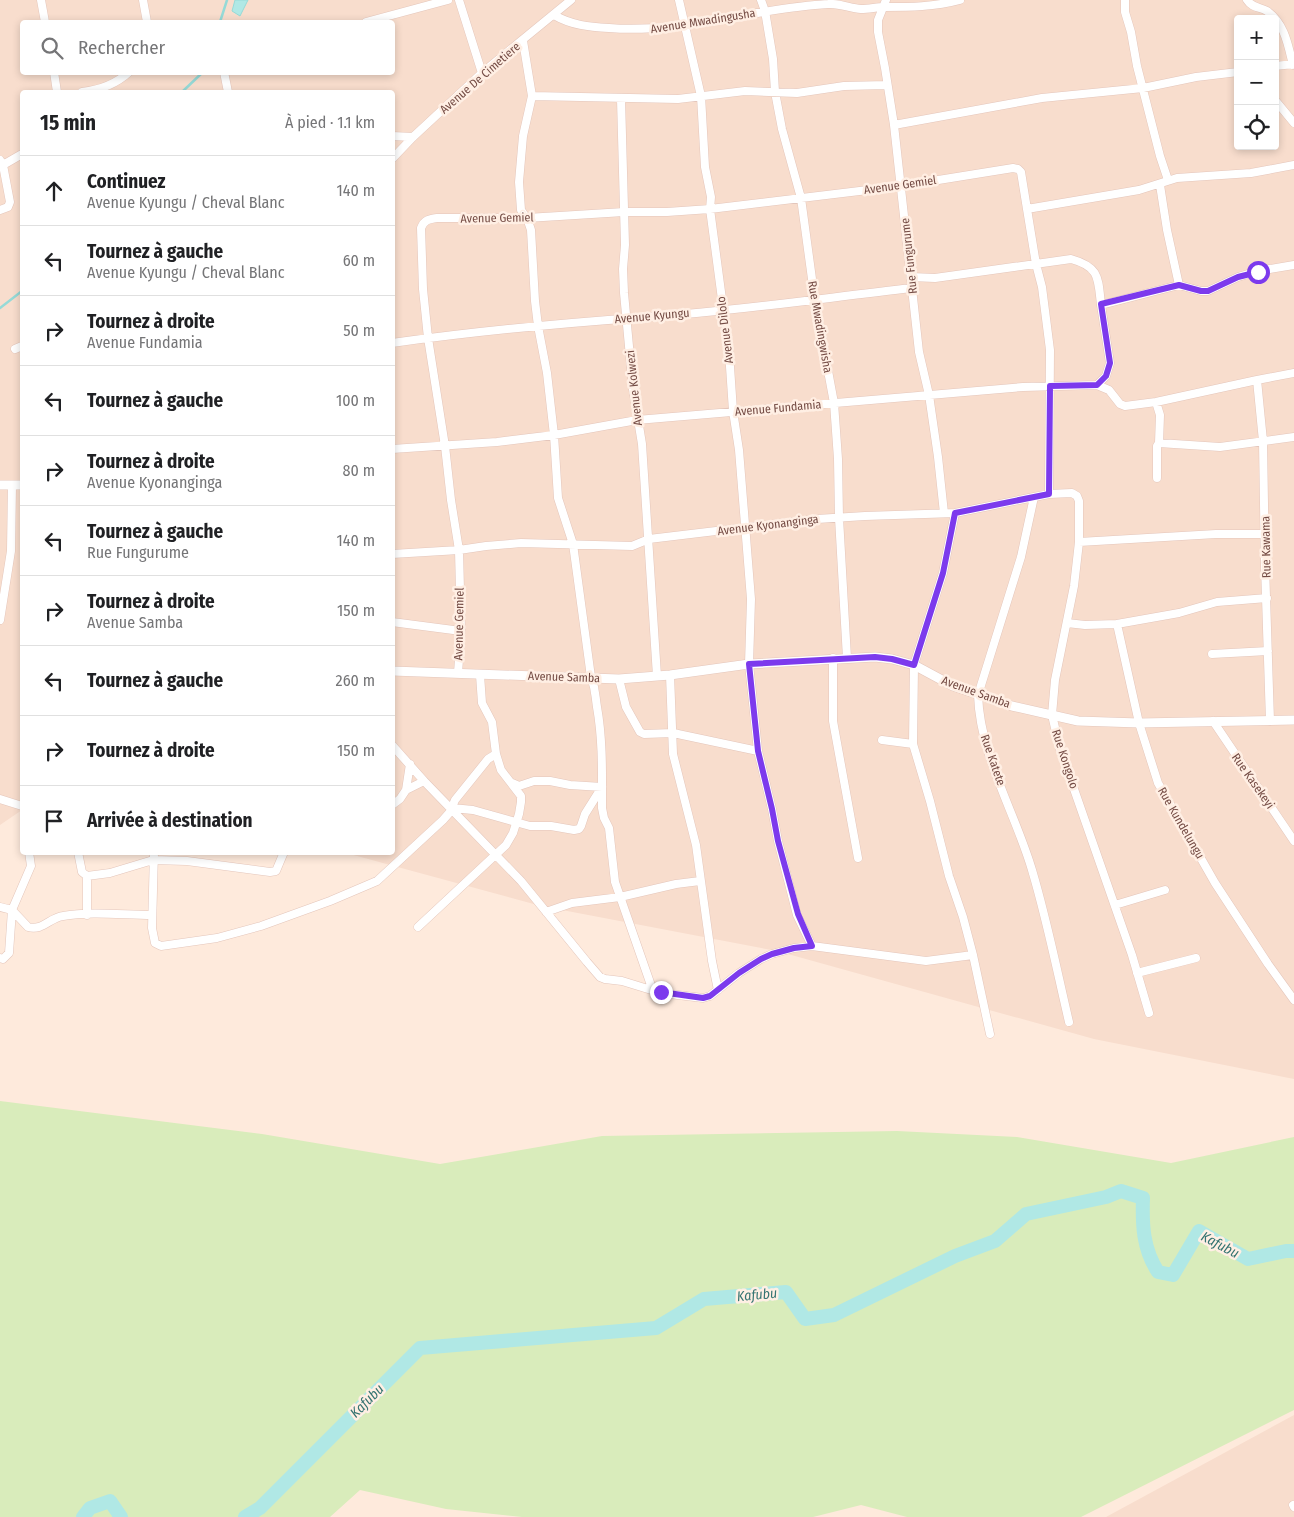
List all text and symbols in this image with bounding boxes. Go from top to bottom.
street label: Avenue Mwadingusha [650,6,757,36]
map controls [1234,15,1279,150]
button: + [1234,15,1279,60]
search box [20,20,395,75]
icon: search [38,34,66,62]
text: Rechercher [78,36,165,59]
street label: Avenue De Cimetiere [437,39,523,117]
button: − [1234,60,1279,105]
button: locate [1234,105,1279,150]
text: 15 min [40,110,96,136]
text: À pied · 1.1 km [285,113,375,132]
text: Continuez [87,170,166,193]
street label: Avenue Gemiel [863,173,937,197]
icon: ahead [40,177,68,205]
text: 140 m [337,181,375,200]
text: Avenue Kyungu / Cheval Blanc [87,193,285,212]
street label: Avenue Gemiel [460,210,534,226]
street label: Rue Fungurume [898,217,920,295]
text: Tournez à gauche [87,240,223,263]
icon: left [40,247,68,275]
text: 60 m [343,251,375,270]
route start [1247,261,1270,284]
text: Avenue Kyungu / Cheval Blanc [87,263,285,282]
street label: Rue Mwadingwisha [805,280,835,374]
street label: Avenue Dilolo [714,296,736,364]
street label: Avenue Kyungu [614,306,690,326]
text: Tournez à droite [87,310,215,333]
icon: right [40,317,68,345]
text: 50 m [343,321,375,340]
text: Avenue Fundamia [87,333,203,352]
street label: Avenue Kolwezi [623,349,645,427]
icon: left [40,387,68,415]
text: Tournez à gauche [87,389,223,412]
text: 100 m [336,391,375,410]
street label: Avenue Fundamia [734,397,822,419]
text: Tournez à droite [87,450,215,473]
icon: right [40,457,68,485]
text: 80 m [343,461,375,480]
text: Avenue Kyonanginga [87,473,222,492]
street label: Avenue Kyonanginga [717,512,819,538]
street label: Rue Kawama [1258,516,1274,578]
text: Tournez à gauche [87,520,223,543]
icon: left [40,527,68,555]
text: 140 m [337,531,375,550]
text: Rue Fungurume [87,543,189,562]
street label: Avenue Gemiel [451,587,467,661]
text: Tournez à droite [87,590,215,613]
icon: right [40,597,68,625]
text: 150 m [337,601,375,620]
text: Avenue Samba [87,613,183,632]
icon: left [40,667,68,695]
text: Tournez à gauche [87,669,223,692]
street label: Avenue Samba [528,669,600,685]
text: 260 m [336,671,375,690]
street label: Avenue Samba [940,673,1012,711]
street label: Rue Kongolo [1049,728,1081,790]
street label: Rue Katete [978,733,1008,787]
icon: right [40,737,68,765]
text: Tournez à droite [87,739,215,762]
text: 150 m [337,741,375,760]
street label: Rue Kasekeyi [1229,751,1277,811]
street label: Rue Kundelungu [1155,785,1207,861]
icon: arrive [40,807,68,835]
text: Arrivée à destination [87,809,253,832]
route end [650,981,673,1004]
water label: Kafubu [1198,1228,1242,1262]
water label: Kafubu [736,1285,778,1305]
water label: Kafubu [347,1381,387,1421]

